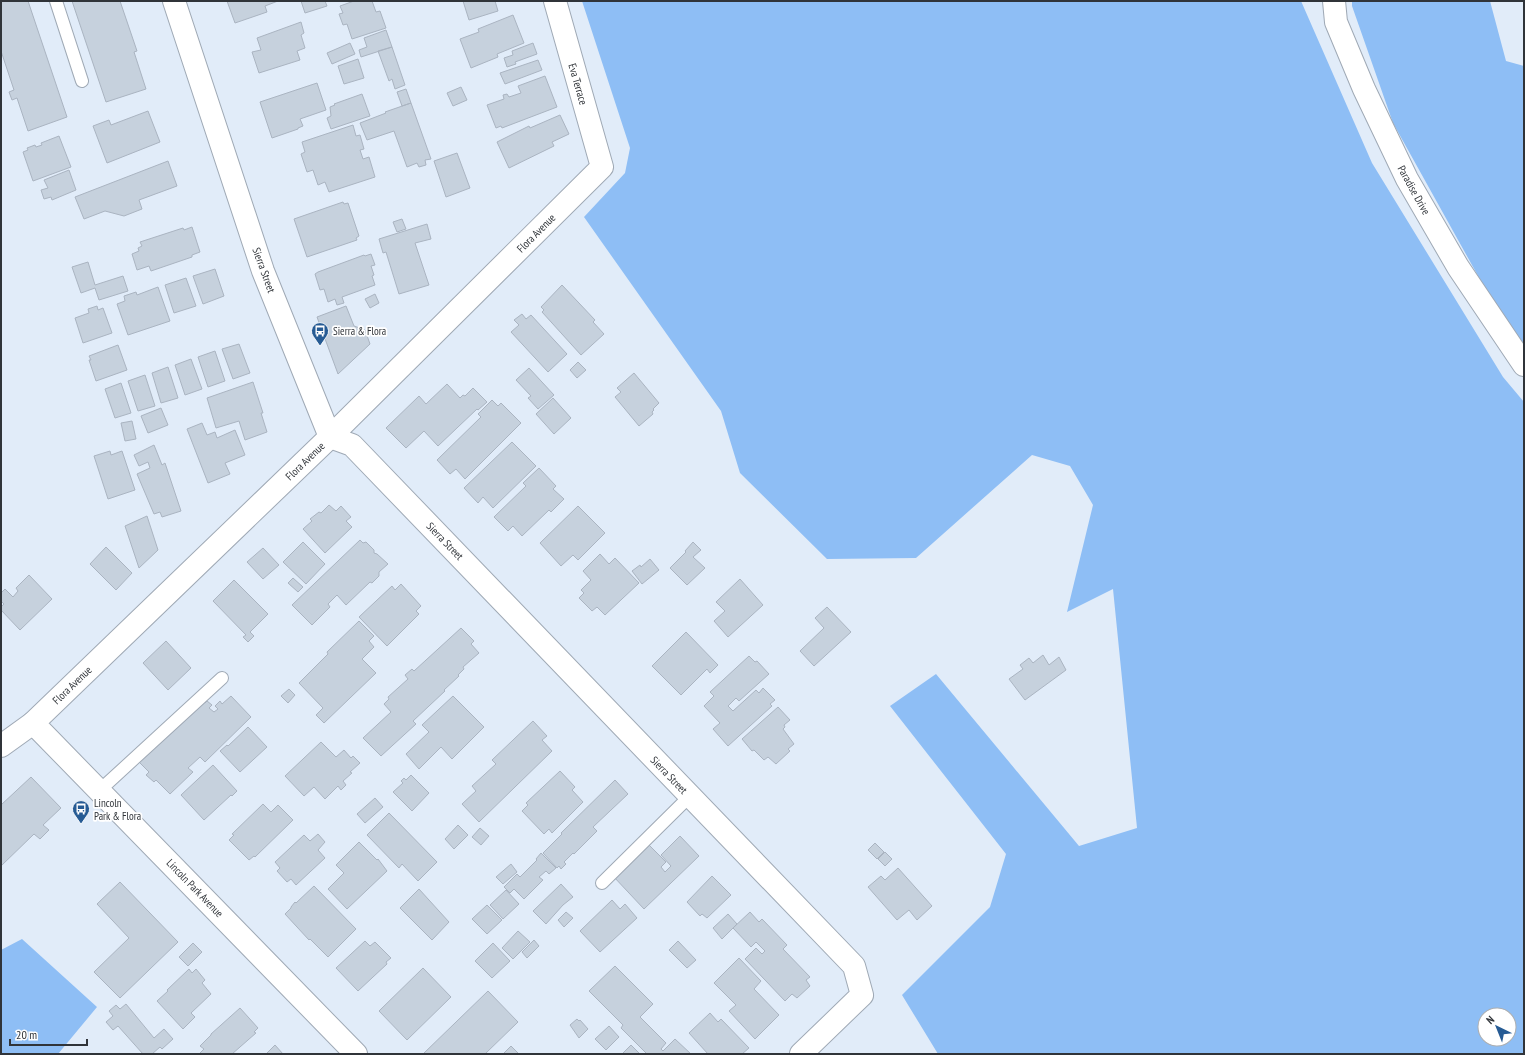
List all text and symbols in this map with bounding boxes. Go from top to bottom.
street label: Eva Terrace [565,62,591,107]
street label: Paradise Drive [1395,163,1433,217]
street label: Flora Avenue [514,210,559,255]
street label: Sierra Street [249,245,279,295]
bus stop icon: Sierra & Flora [310,321,330,346]
place label: Sierra & Flora [333,324,386,338]
street label: Flora Avenue [282,439,328,483]
street label: Sierra Street [424,519,466,563]
street label: Flora Avenue [49,663,95,707]
street label: Sierra Street [648,753,690,797]
place label: Lincoln Park & Flora [94,796,141,823]
bus stop icon: Lincoln Park & Flora [71,799,91,824]
street label: Lincoln Park Avenue [164,856,227,920]
north arrow [1477,1007,1517,1047]
text: N [1483,1013,1497,1027]
scale bar [10,1021,87,1047]
text: 20 m [16,1027,37,1042]

